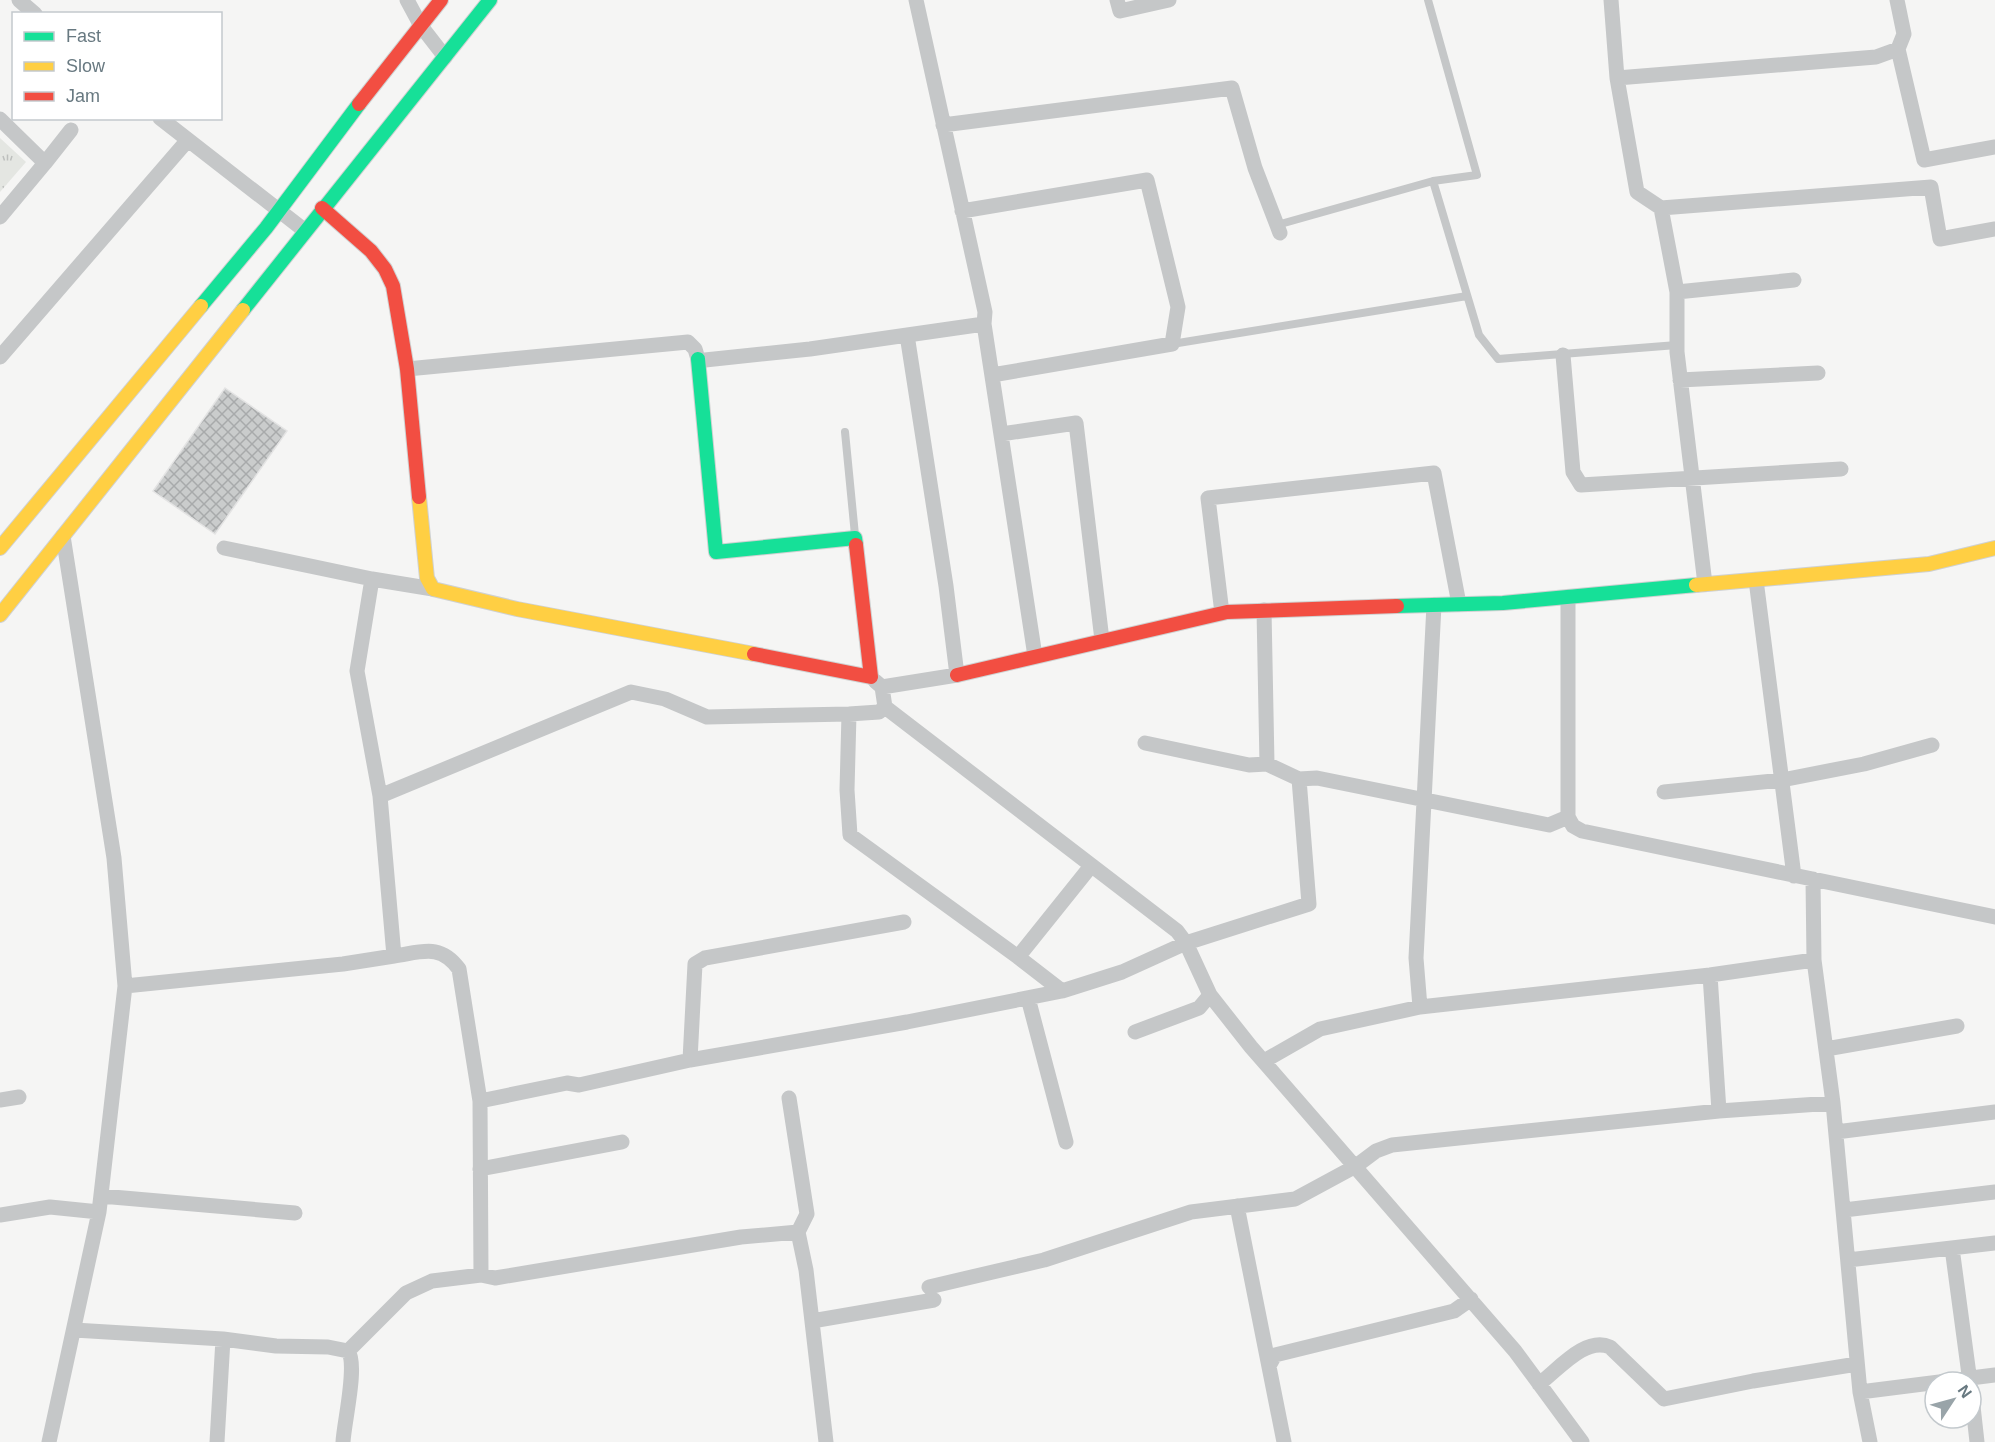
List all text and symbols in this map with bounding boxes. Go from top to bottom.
legend [12,12,222,120]
text: Fast [66,26,101,46]
text: Slow [66,56,106,76]
text: Jam [66,86,100,106]
north arrow [1923,1370,1983,1430]
text: N [1954,1382,1975,1401]

